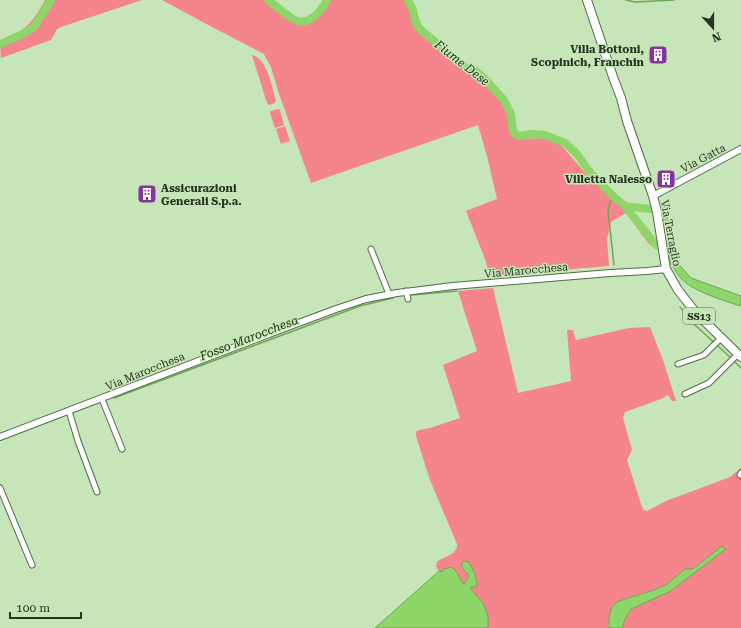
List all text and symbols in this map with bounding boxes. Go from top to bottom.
north arrow [693,8,733,48]
text: N [710,29,723,45]
water label: Fiume Dese [431,37,492,89]
place label: Villa Bottoni, Scopinich, Franchin [531,43,645,69]
building icon: Villa Bottoni, Scopinich, Franchin [647,44,669,66]
street label: Via Gatta [679,141,728,176]
building icon: Villetta Nalesso [655,168,677,190]
place label: Villetta Nalesso [565,173,652,186]
place label: Assicurazioni Generali S.p.a. [161,182,242,208]
building icon: Assicurazioni Generali S.p.a. [136,183,158,205]
street label: Via Terraglio [658,199,683,268]
street label: Via Marocchesa [484,260,568,281]
road number: SS13 [683,308,715,324]
water label: Fosso Marocchesa [197,313,300,364]
street label: Via Marocchesa [104,350,187,393]
scale bar [10,594,81,620]
text: 100 m [16,601,50,615]

